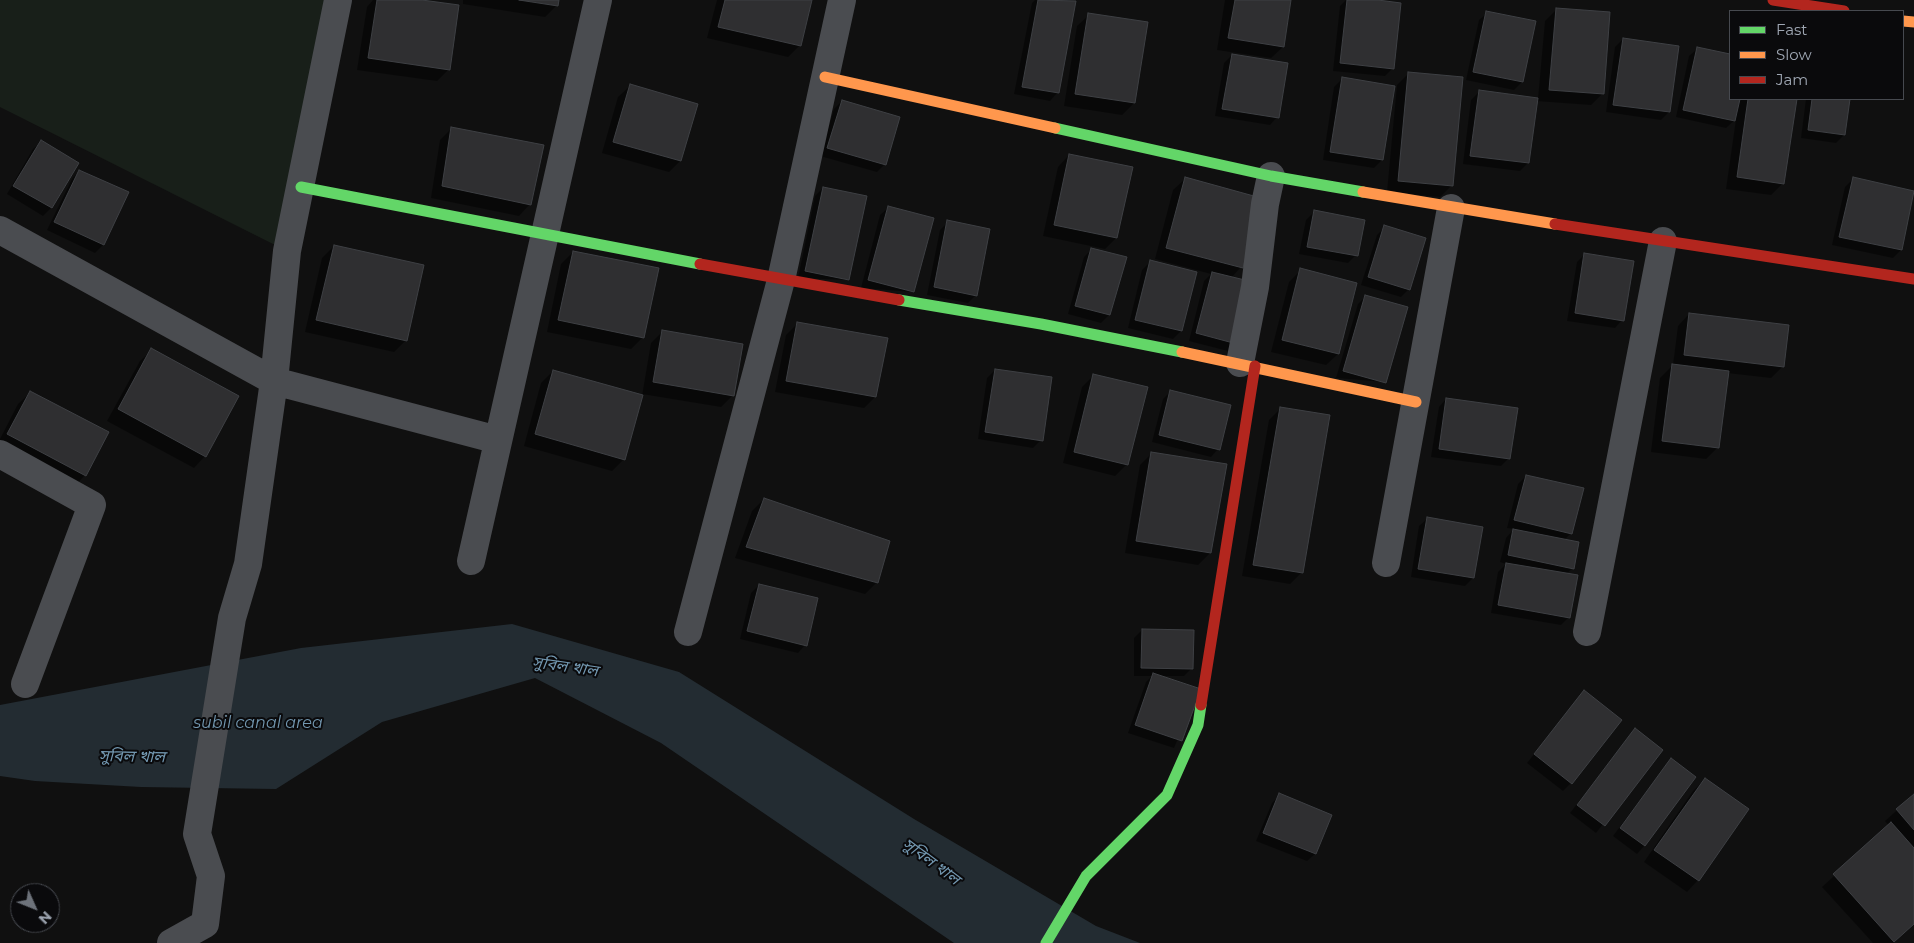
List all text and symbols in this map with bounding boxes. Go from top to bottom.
legend [1729,10,1904,100]
text: Fast [1776,20,1807,39]
text: Slow [1776,45,1812,64]
text: Jam [1776,70,1808,89]
water label: সুবিল খাল [531,653,599,681]
water label: subil canal area [193,713,323,733]
water label: সুবিল খাল [99,747,165,767]
water label: সুবিল খাল [899,835,963,889]
north arrow [10,883,60,933]
text: N [35,907,55,928]

